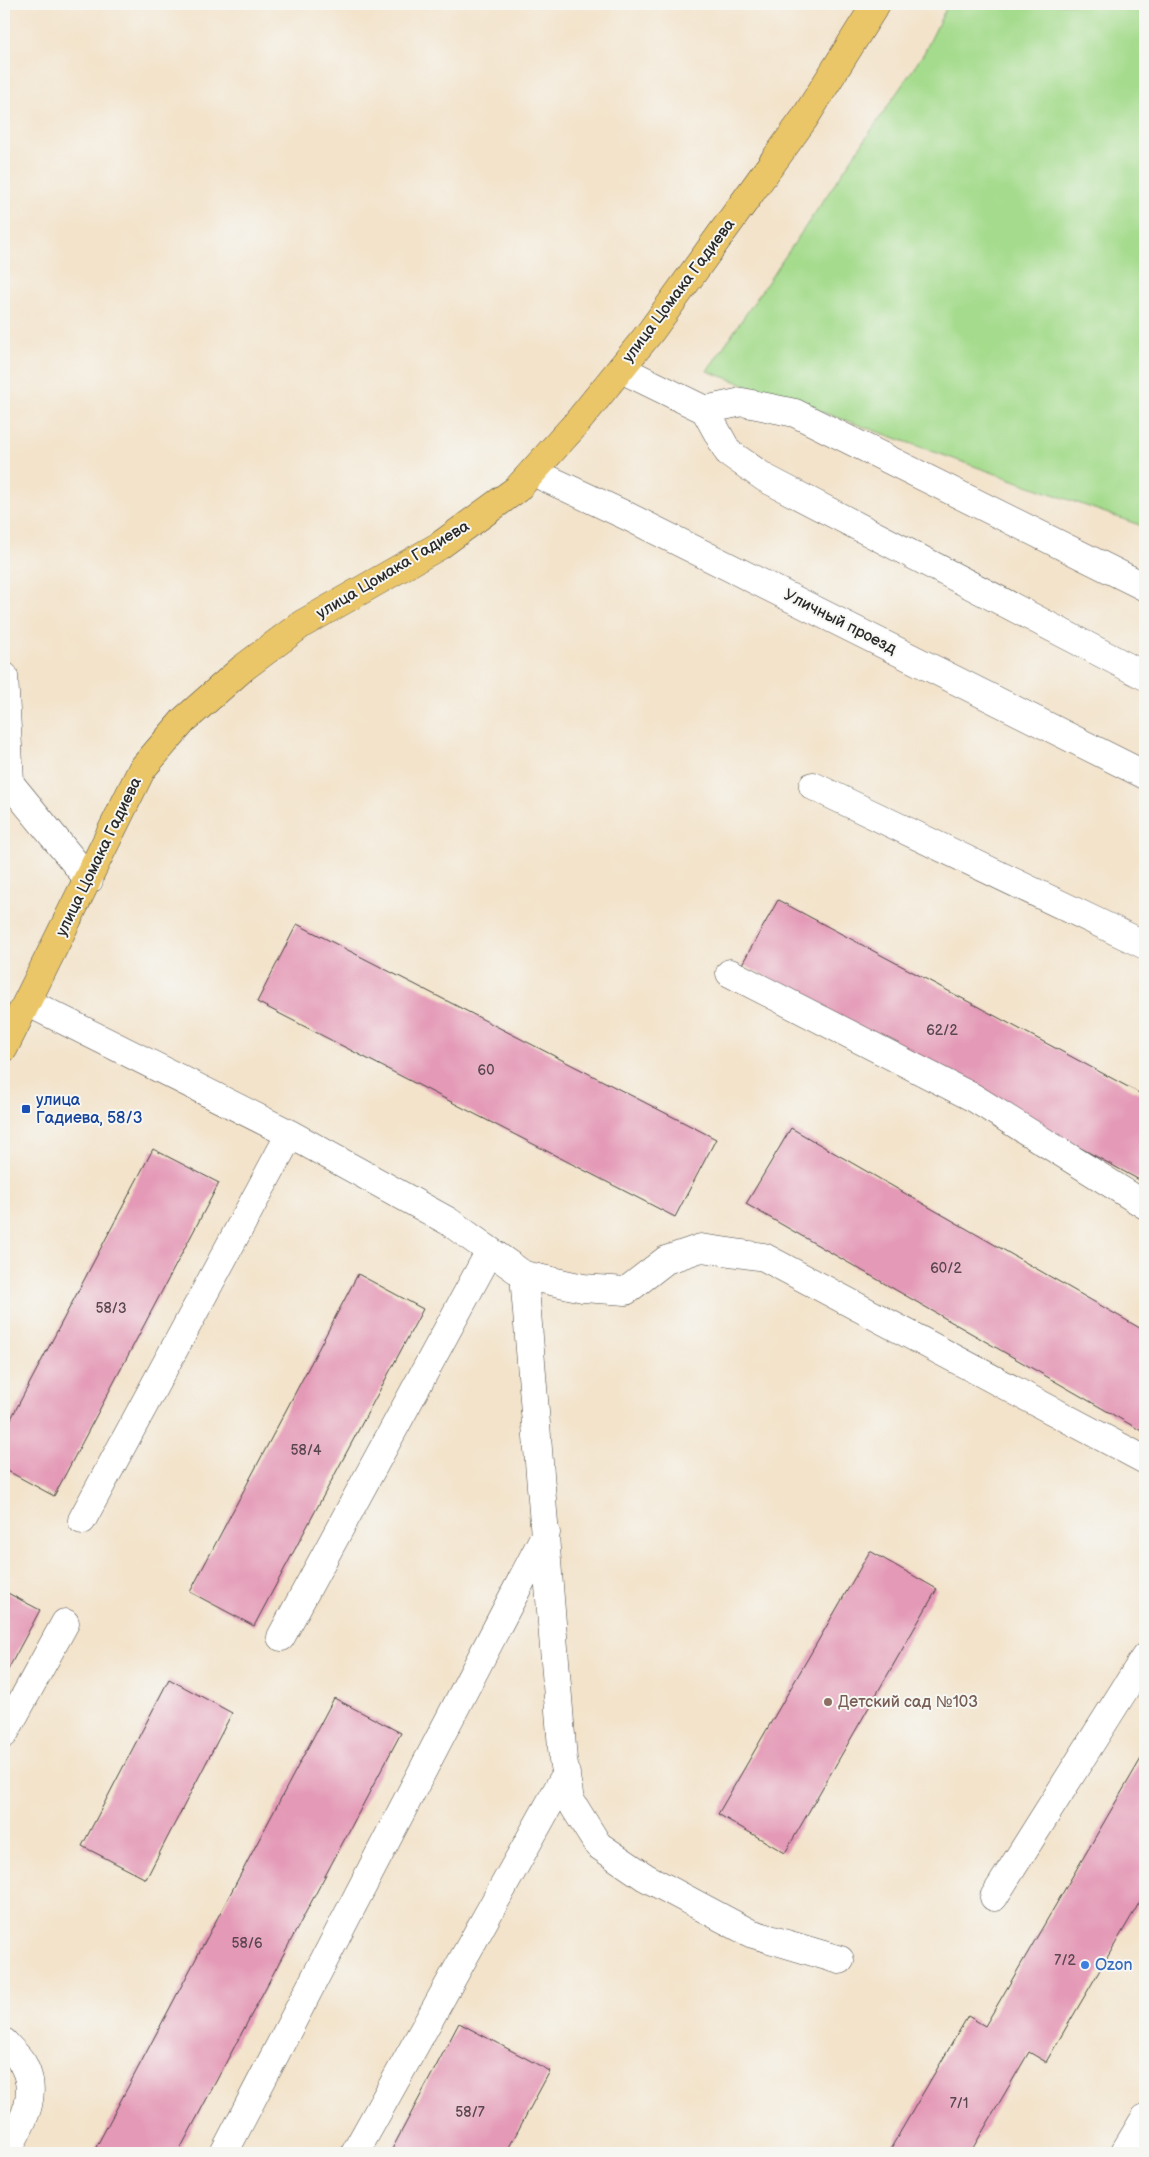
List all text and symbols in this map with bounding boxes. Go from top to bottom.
street label: улица Цомака Гадиева [619,215,740,367]
street label: улица Цомака Гадиева [313,517,473,623]
street label: Уличный проезд [781,585,900,659]
street label: улица Цомака Гадиева [52,774,146,940]
house number: 62/2 [926,1022,958,1039]
house number: 60 [478,1062,494,1079]
place label: улица Гадиева, 58/3 [36,1091,143,1128]
marker: улица Гадиева, 58/3 [20,1103,32,1115]
house number: 60/2 [930,1260,962,1277]
house number: 58/3 [95,1300,127,1317]
house number: 58/4 [290,1442,322,1459]
place label: Детский сад №103 [838,1693,978,1712]
marker: Детский сад №103 [822,1696,834,1708]
house number: 58/6 [231,1935,263,1952]
house number: 7/2 [1054,1952,1076,1969]
place label: Ozon [1095,1956,1133,1975]
marker: Ozon [1079,1959,1091,1971]
house number: 7/1 [950,2095,968,2112]
house number: 58/7 [455,2104,485,2121]

